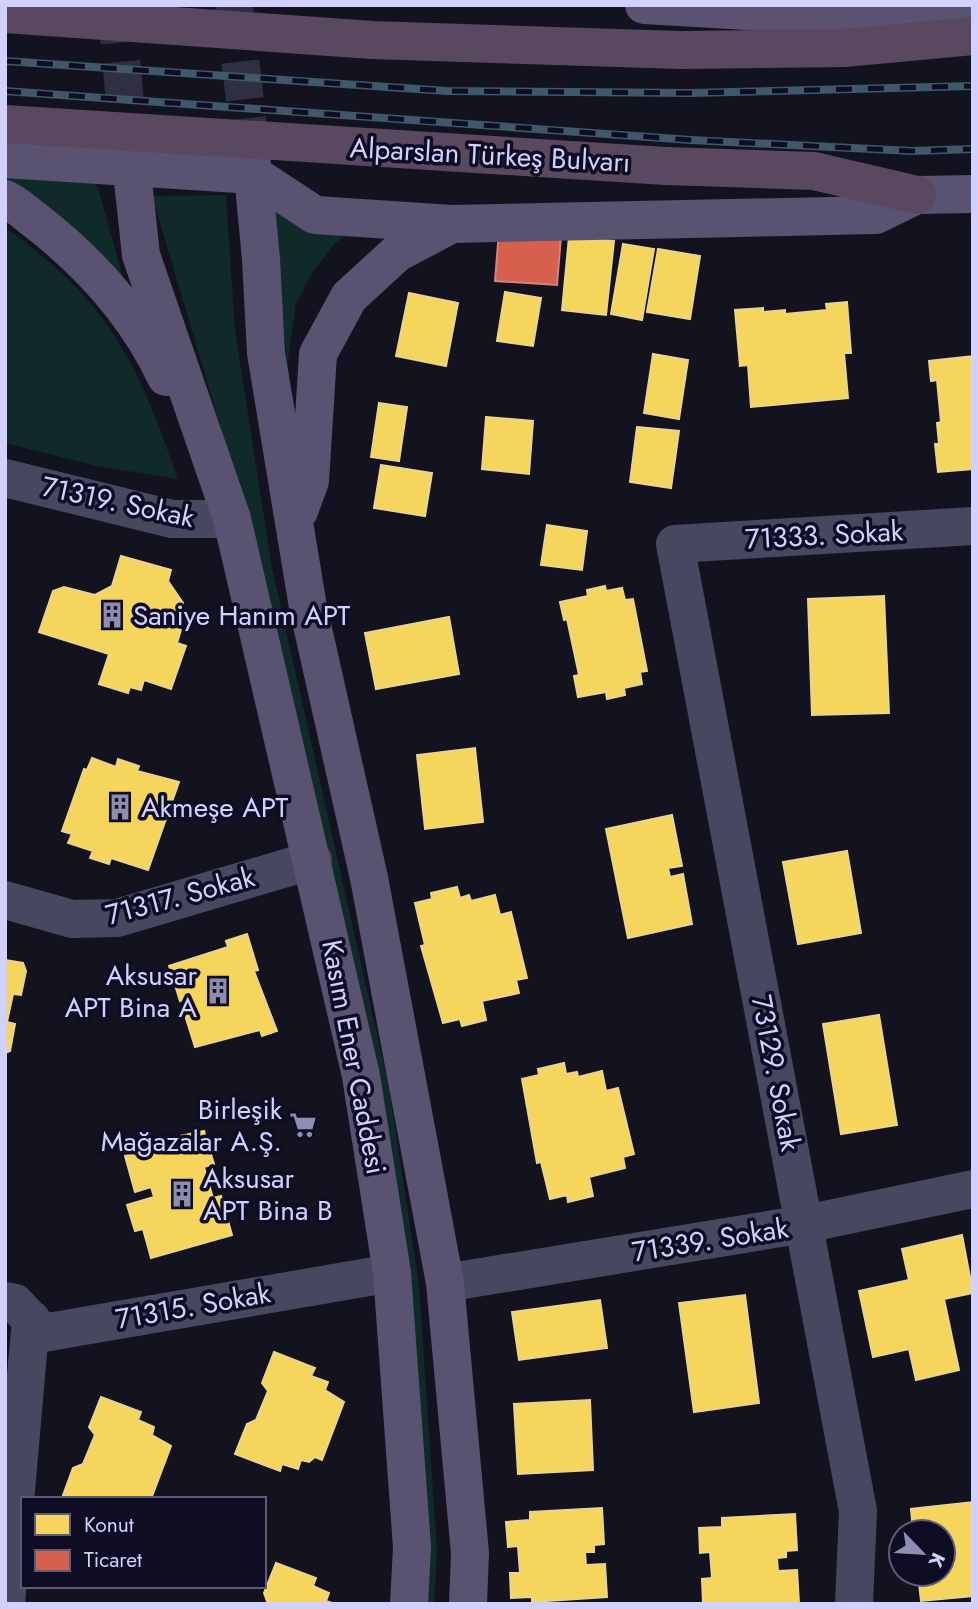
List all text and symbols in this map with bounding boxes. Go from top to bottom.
street label: Alparslan Türkeş Bulvarı [349,127,631,183]
street label: 71319. Sokak [38,466,199,538]
street label: 71333. Sokak [744,510,905,560]
place label: Saniye Hanım APT [133,595,350,636]
building icon: Saniye Hanım APT [97,600,127,630]
place label: Akmeşe APT [141,787,288,828]
building icon: Akmeşe APT [105,792,135,822]
street label: 71317. Sokak [101,856,260,936]
street label: Kasım Ener Caddesi [311,936,397,1178]
place label: Aksusar APT Bina A [65,955,198,1028]
building icon: Aksusar APT Bina A [203,976,233,1006]
street label: 73129. Sokak [741,991,811,1155]
place label: Birleşik Mağazalar A.Ş. [101,1089,283,1162]
supermarket icon: Birleşik Mağazalar A.Ş. [288,1110,318,1140]
place label: Aksusar APT Bina B [203,1158,333,1231]
building icon: Aksusar APT Bina B [167,1179,197,1209]
street label: 71339. Sokak [629,1207,792,1273]
street label: 71315. Sokak [112,1272,274,1340]
legend [21,1497,266,1588]
text: Konut [84,1510,134,1540]
north arrow [887,1518,957,1588]
text: Ticaret [84,1545,142,1575]
text: K [922,1548,952,1572]

